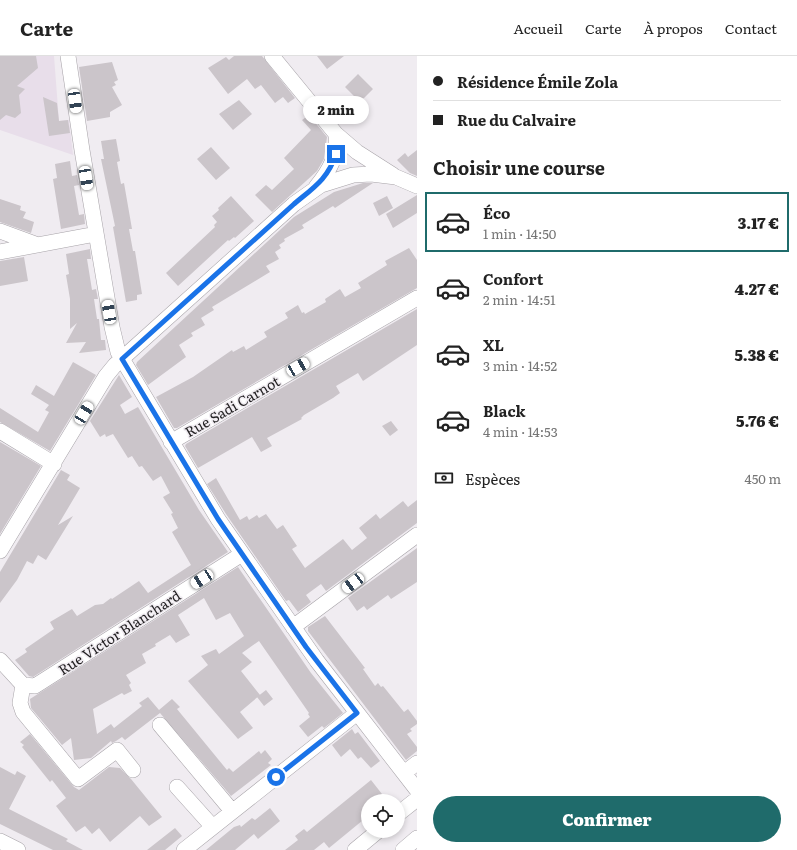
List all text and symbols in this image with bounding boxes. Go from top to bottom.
text: Carte [20,14,73,42]
text: Accueil [513,18,563,38]
text: Carte [585,18,622,38]
text: À propos [644,18,703,38]
text: Contact [725,18,777,38]
text: Résidence Émile Zola [457,70,618,93]
car [67,88,83,114]
callout: 2 min [303,96,369,124]
text: 2 min [317,100,355,119]
text: Rue du Calvaire [457,108,576,131]
route end [327,145,345,163]
text: Choisir une course [433,154,605,181]
car [78,165,94,191]
text: Éco [483,201,510,224]
icon: car [435,204,471,240]
text: 3.17 € [738,211,779,234]
text: 1 min · 14:50 [483,224,556,243]
text: Confort [483,267,543,290]
icon: car [435,270,471,306]
text: 4.27 € [734,277,779,300]
text: 2 min · 14:51 [483,290,555,309]
car [101,299,117,325]
text: XL [483,333,504,356]
icon: car [435,336,471,372]
text: 5.38 € [734,343,779,366]
car [285,356,311,378]
text: 3 min · 14:52 [483,356,557,375]
street label: Rue Sadi Carnot [181,370,283,441]
text: Black [483,399,526,422]
car [73,400,95,426]
icon: car [435,402,471,438]
text: 5.76 € [736,409,779,432]
text: 4 min · 14:53 [483,422,558,441]
icon: cash [433,467,455,489]
text: Espèces [465,467,520,490]
text: 450 m [745,469,781,488]
car [189,567,215,591]
car [340,571,366,595]
street label: Rue Victor Blanchard [54,585,185,679]
route start [267,768,285,786]
map controls [361,794,405,838]
button: locate [361,794,405,838]
button: Confirmer [433,796,781,842]

